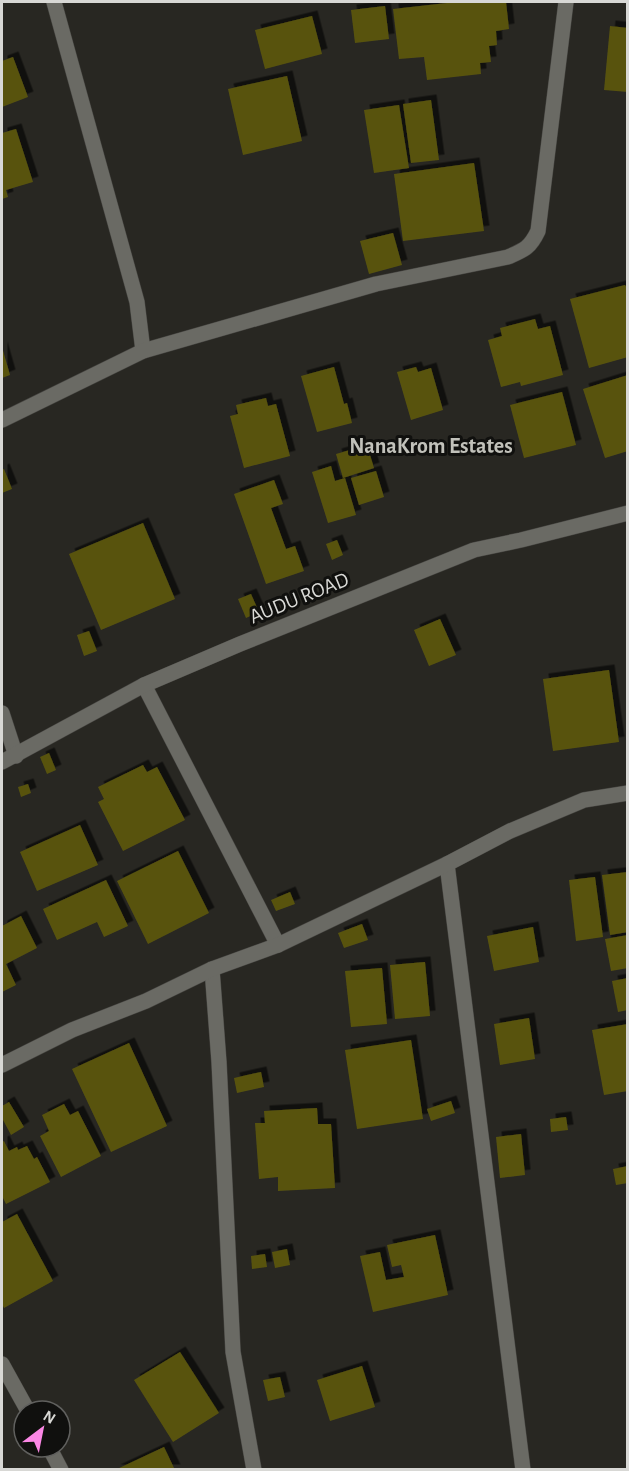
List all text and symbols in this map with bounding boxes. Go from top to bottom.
district label: NanaKrom Estates [349,435,513,457]
street label: AUDU ROAD [246,569,352,627]
north arrow [12,1399,72,1459]
text: N [40,1407,58,1427]

